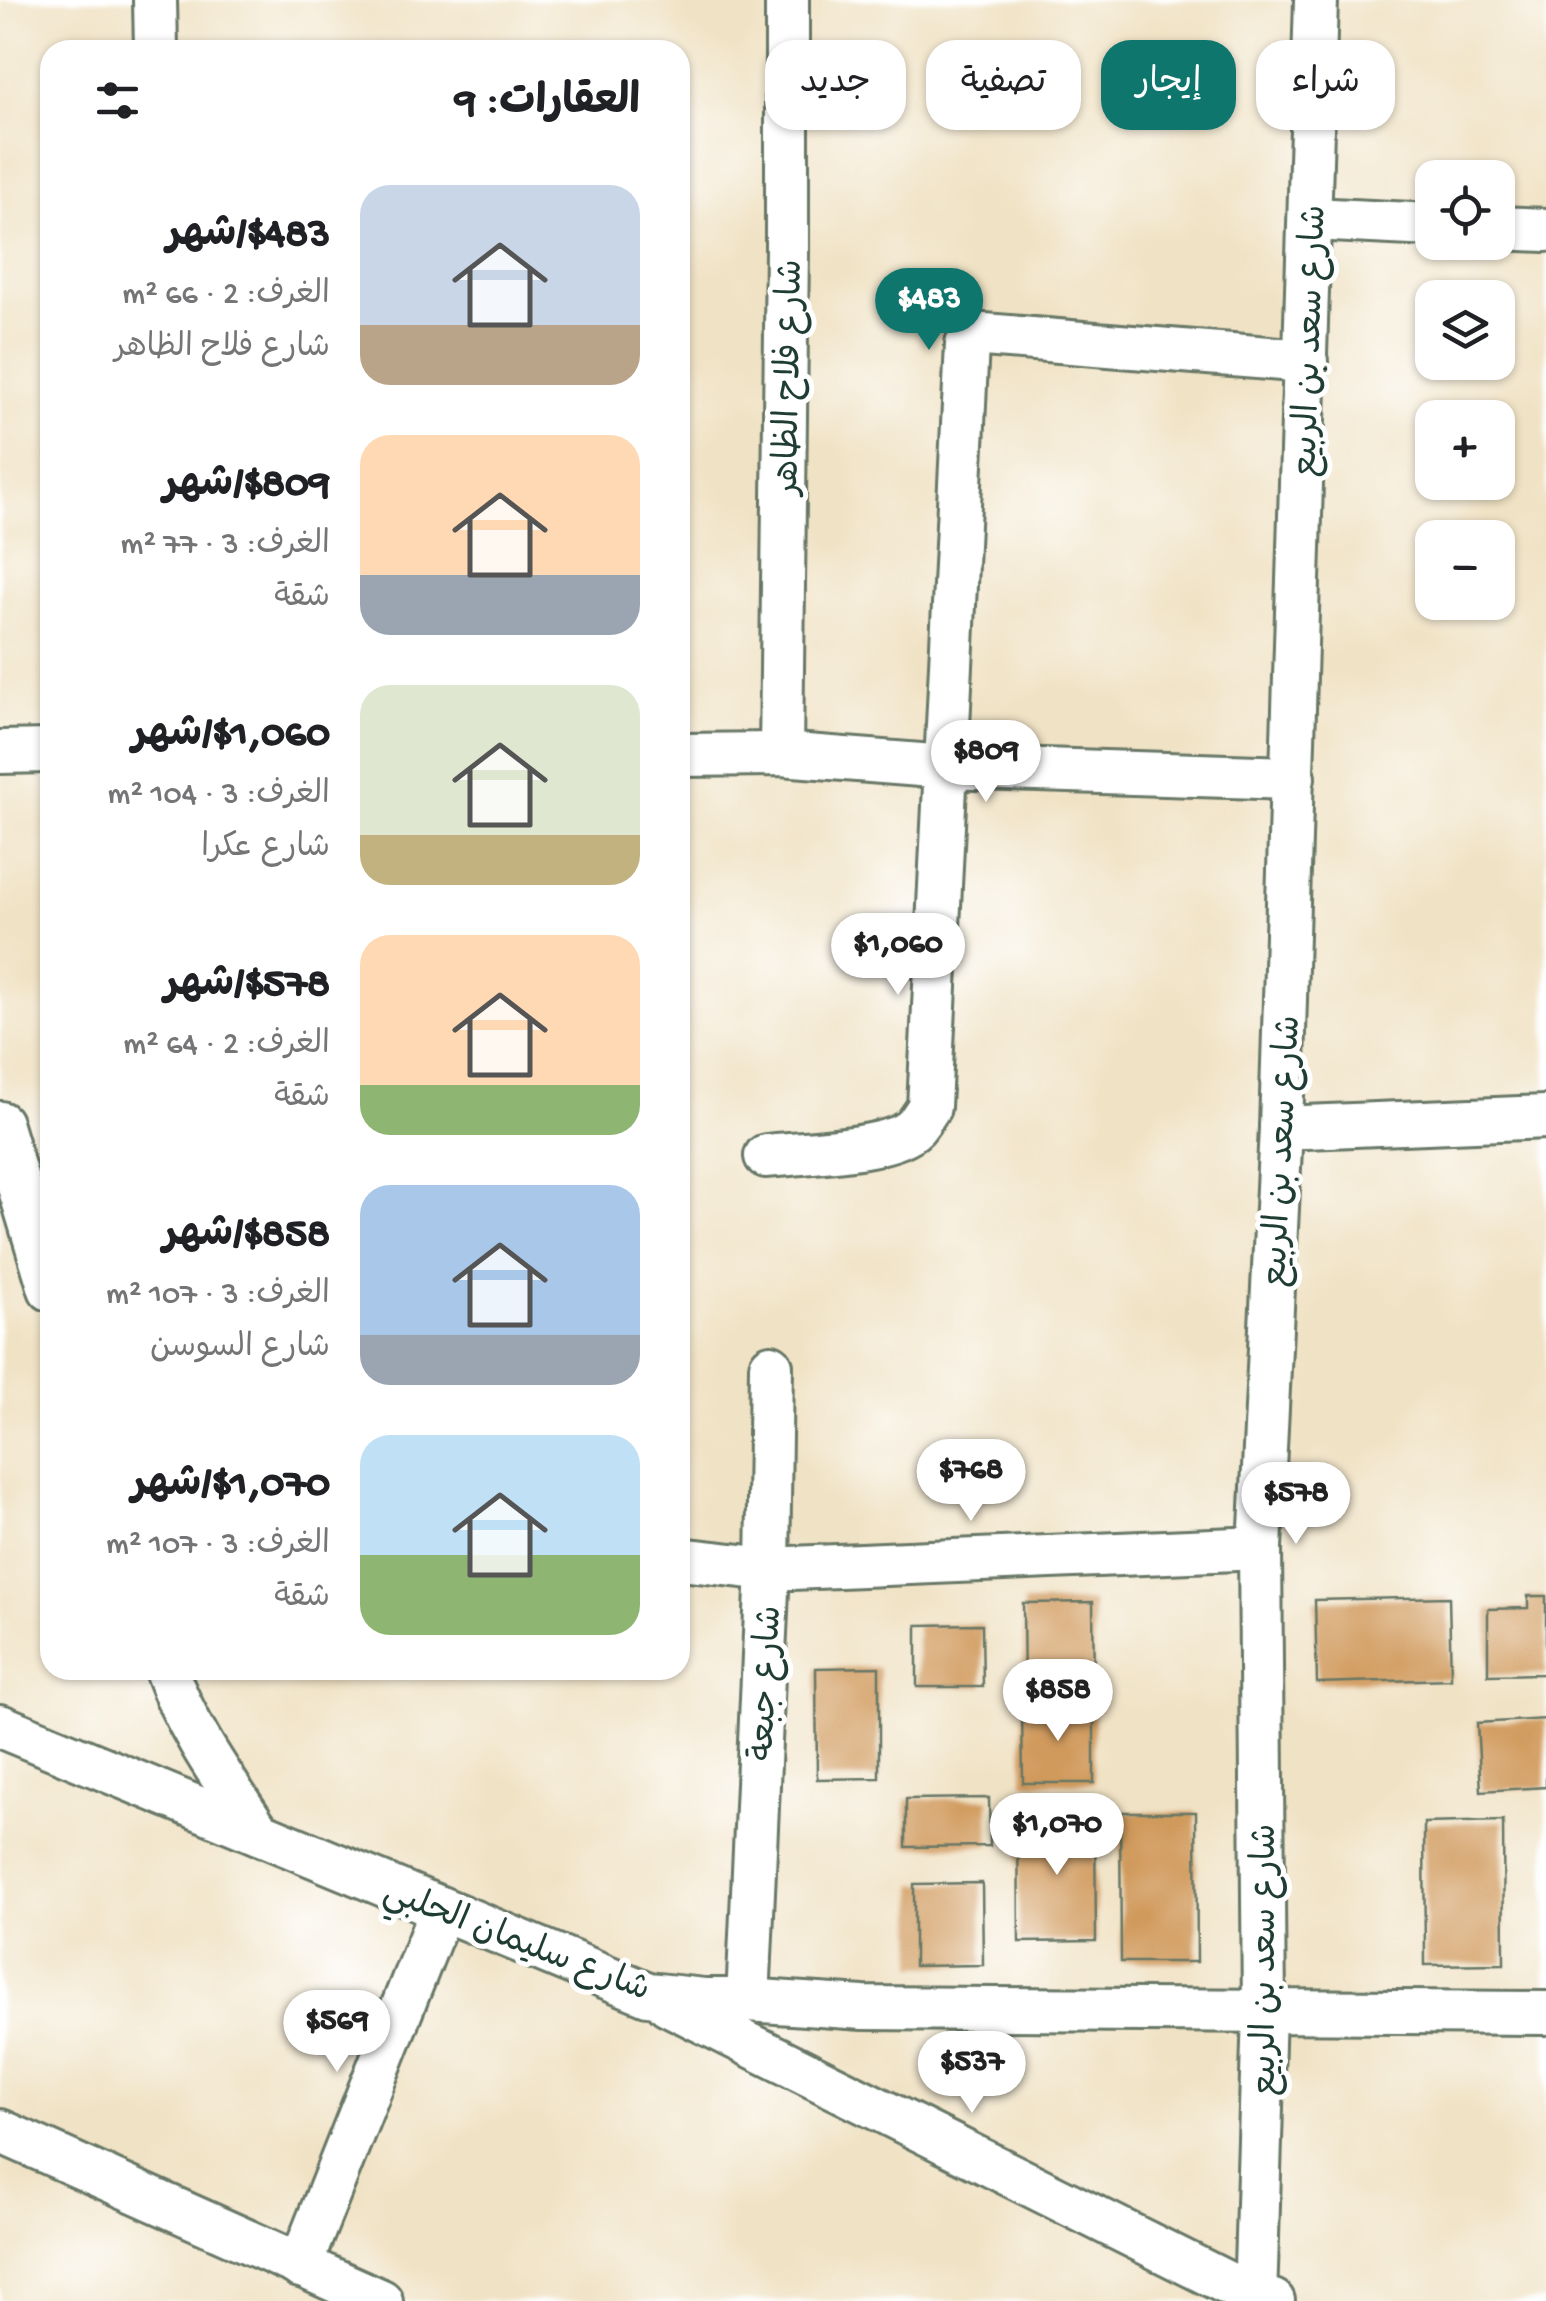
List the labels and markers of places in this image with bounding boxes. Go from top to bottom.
pin: $483 [870,268,988,353]
pin: $809 [927,720,1045,805]
pin: $1,060 [817,913,979,998]
pin: $768 [912,1439,1030,1524]
pin: $578 [1237,1462,1355,1547]
pin: $858 [999,1659,1117,1744]
pin: $1,070 [976,1793,1138,1878]
pin: $569 [278,1990,396,2075]
pin: $537 [913,2031,1031,2116]

